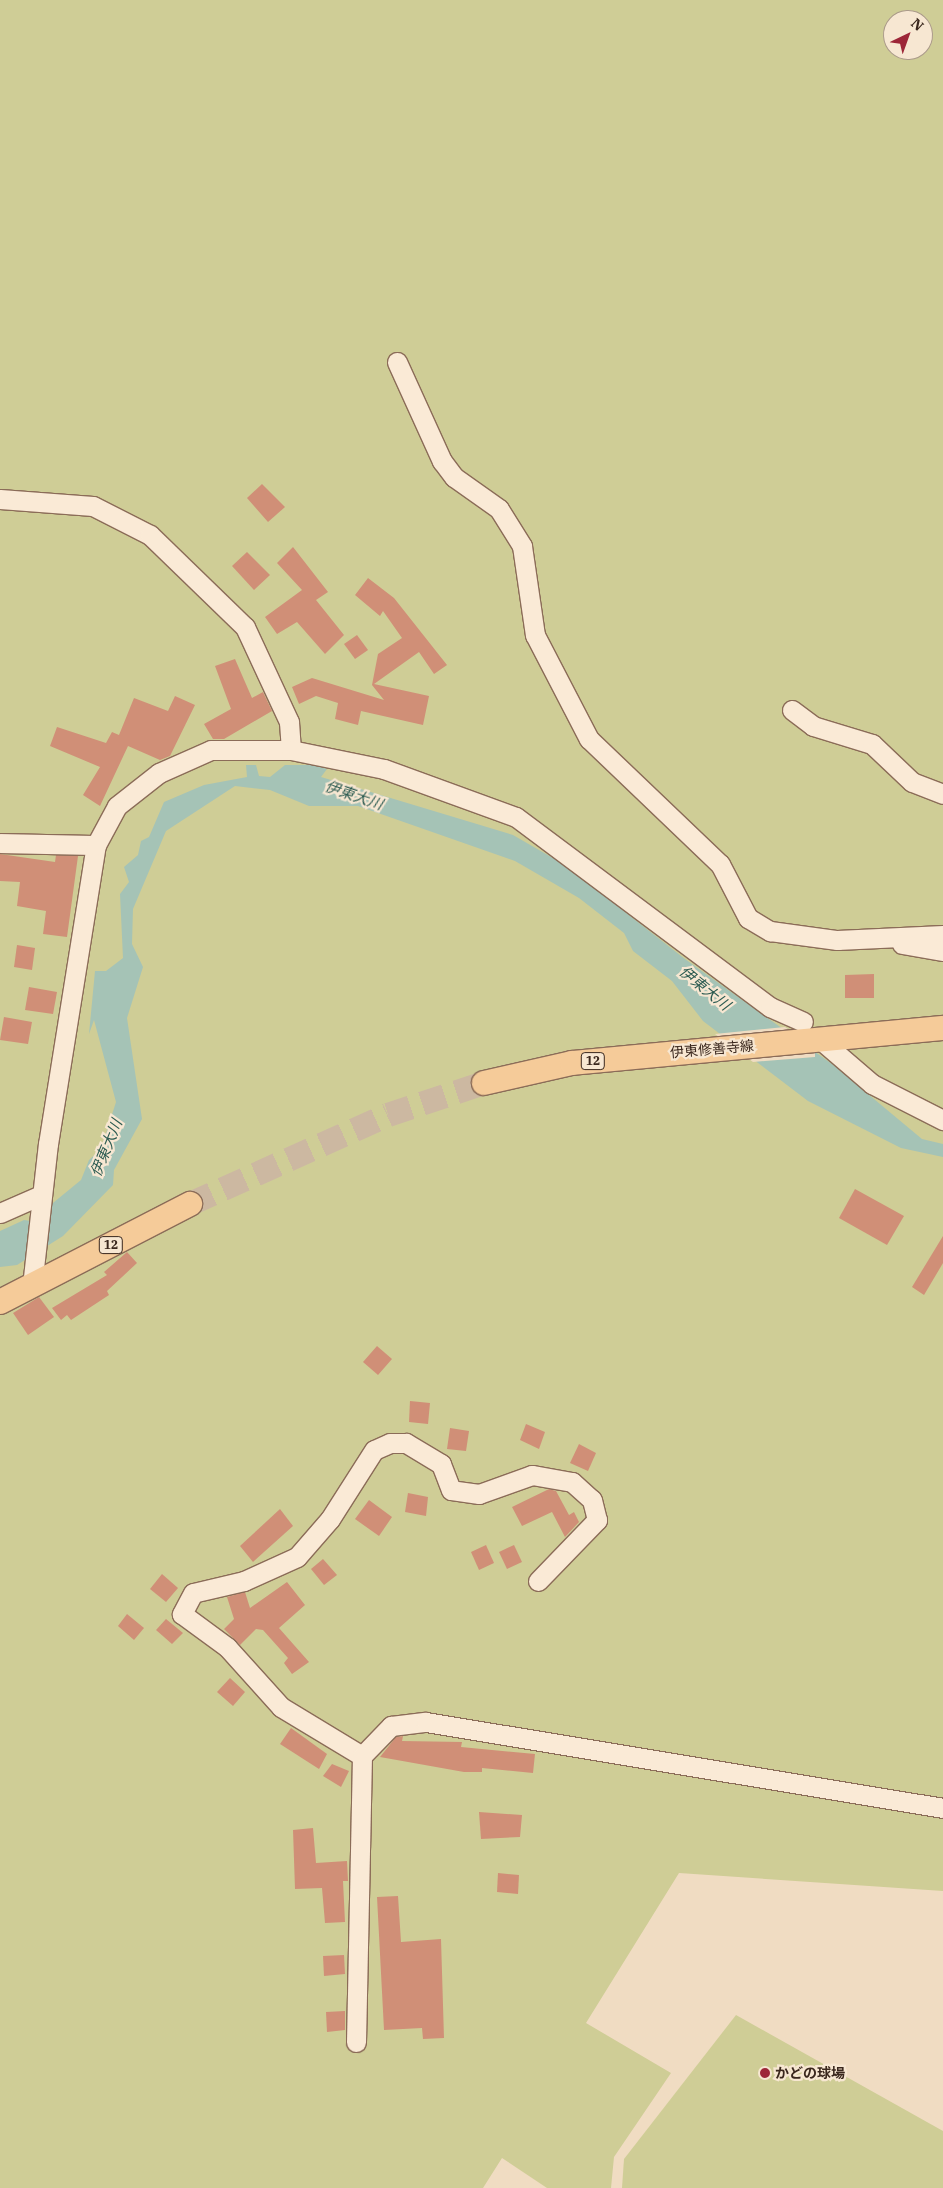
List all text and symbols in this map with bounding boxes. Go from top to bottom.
north arrow [883,10,933,60]
text: N [907,14,928,35]
water label: 伊東大川 [323,777,385,813]
water label: 伊東大川 [676,962,734,1014]
street label: 伊東修善寺線 [669,1037,755,1061]
road number: 12 [580,1052,606,1070]
water label: 伊東大川 [86,1117,126,1179]
road number: 12 [98,1236,124,1254]
place label: かどの球場 [775,2065,845,2081]
marker: かどの球場 [759,2067,771,2079]

